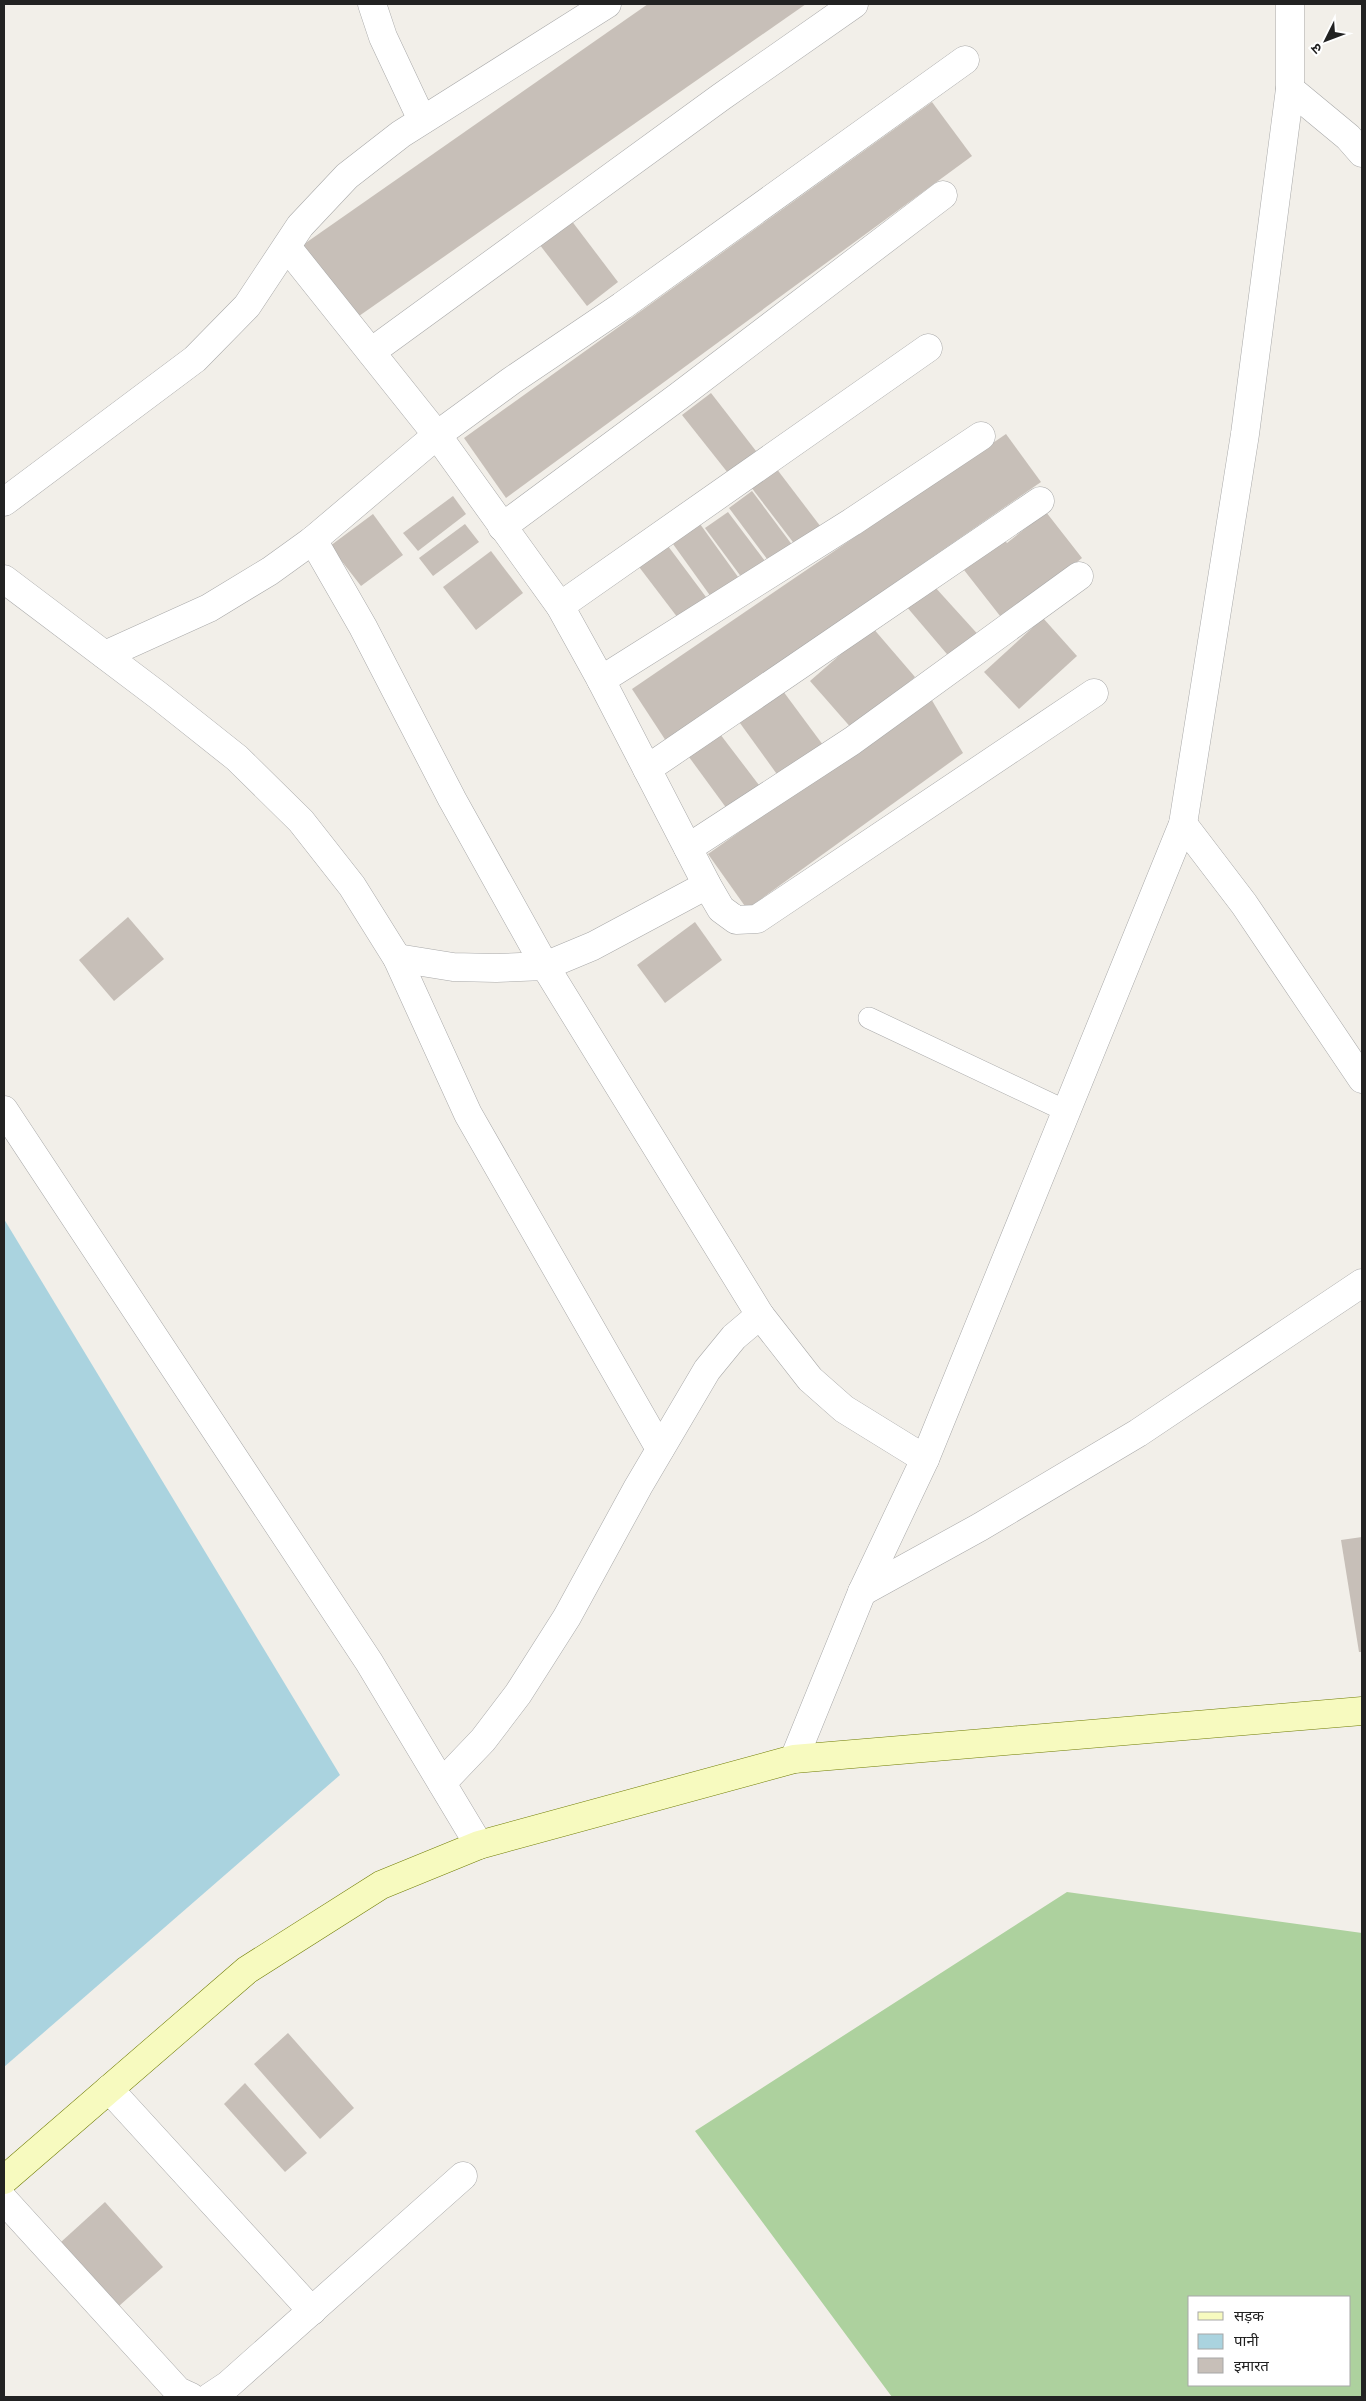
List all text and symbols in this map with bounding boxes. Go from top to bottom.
north arrow [1301,15,1351,65]
text: उ [1306,40,1325,58]
legend [1188,2296,1351,2386]
text: सड़क [1234,2306,1264,2324]
text: पानी [1234,2331,1260,2349]
text: इमारत [1234,2356,1269,2374]

